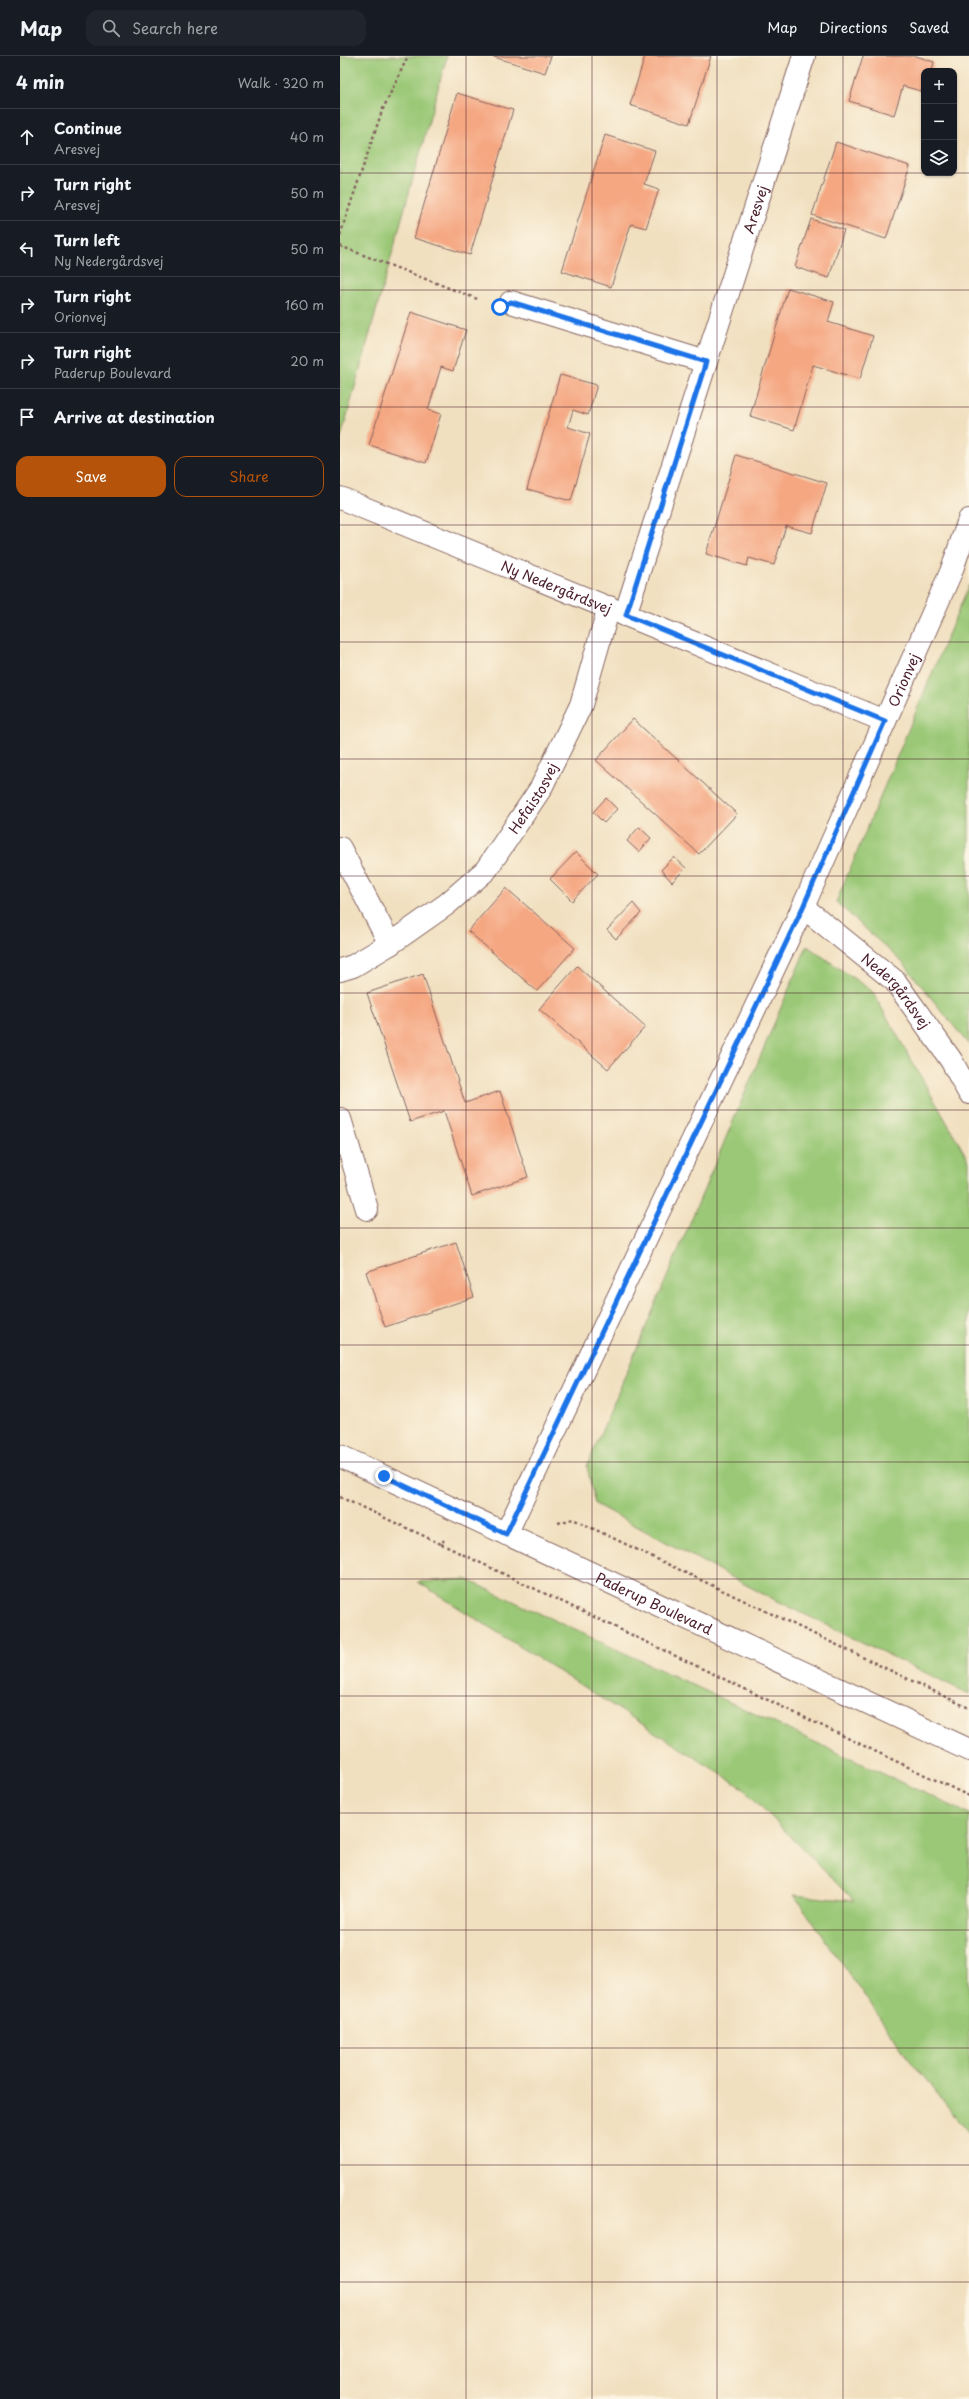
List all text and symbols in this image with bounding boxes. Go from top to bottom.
search box [86,10,366,46]
text: Map [20,14,62,42]
text: Search here [132,16,218,39]
icon: search [100,17,122,39]
text: Map [767,17,797,38]
text: Directions [819,17,887,38]
text: Saved [909,17,949,38]
map controls [921,68,957,176]
button: + [921,68,957,104]
text: 4 min [16,69,64,95]
text: Walk · 320 m [238,73,324,92]
button: − [921,104,957,140]
text: Continue [54,116,122,139]
icon: ahead [16,126,38,148]
text: 40 m [290,127,324,146]
text: Aresvej [54,139,100,158]
button: layers [921,140,957,176]
text: Turn right [54,172,131,195]
icon: right [16,182,38,204]
street label: Aresvej [737,182,772,236]
text: 50 m [290,183,324,202]
text: Aresvej [54,195,100,214]
text: Turn left [54,228,120,251]
icon: left [16,238,38,260]
text: 50 m [290,239,324,258]
text: Ny Nedergårdsvej [54,251,163,270]
text: Turn right [54,284,131,307]
icon: right [16,294,38,316]
text: 160 m [285,295,324,314]
route start [491,298,509,316]
text: Orionvej [54,307,107,326]
text: Turn right [54,340,131,363]
icon: right [16,350,38,372]
text: 20 m [290,351,324,370]
text: Paderup Boulevard [54,363,171,382]
text: Arrive at destination [54,405,215,428]
icon: arrive [16,406,38,428]
button: Save [16,456,166,497]
button: Share [174,456,324,497]
street label: Ny Nedergårdsvej [498,555,615,619]
street label: Orionvej [882,650,924,710]
street label: Hefaistosvej [503,759,562,838]
street label: Nedergårdsvej [857,948,936,1033]
route end [375,1467,393,1485]
street label: Paderup Boulevard [593,1567,716,1639]

